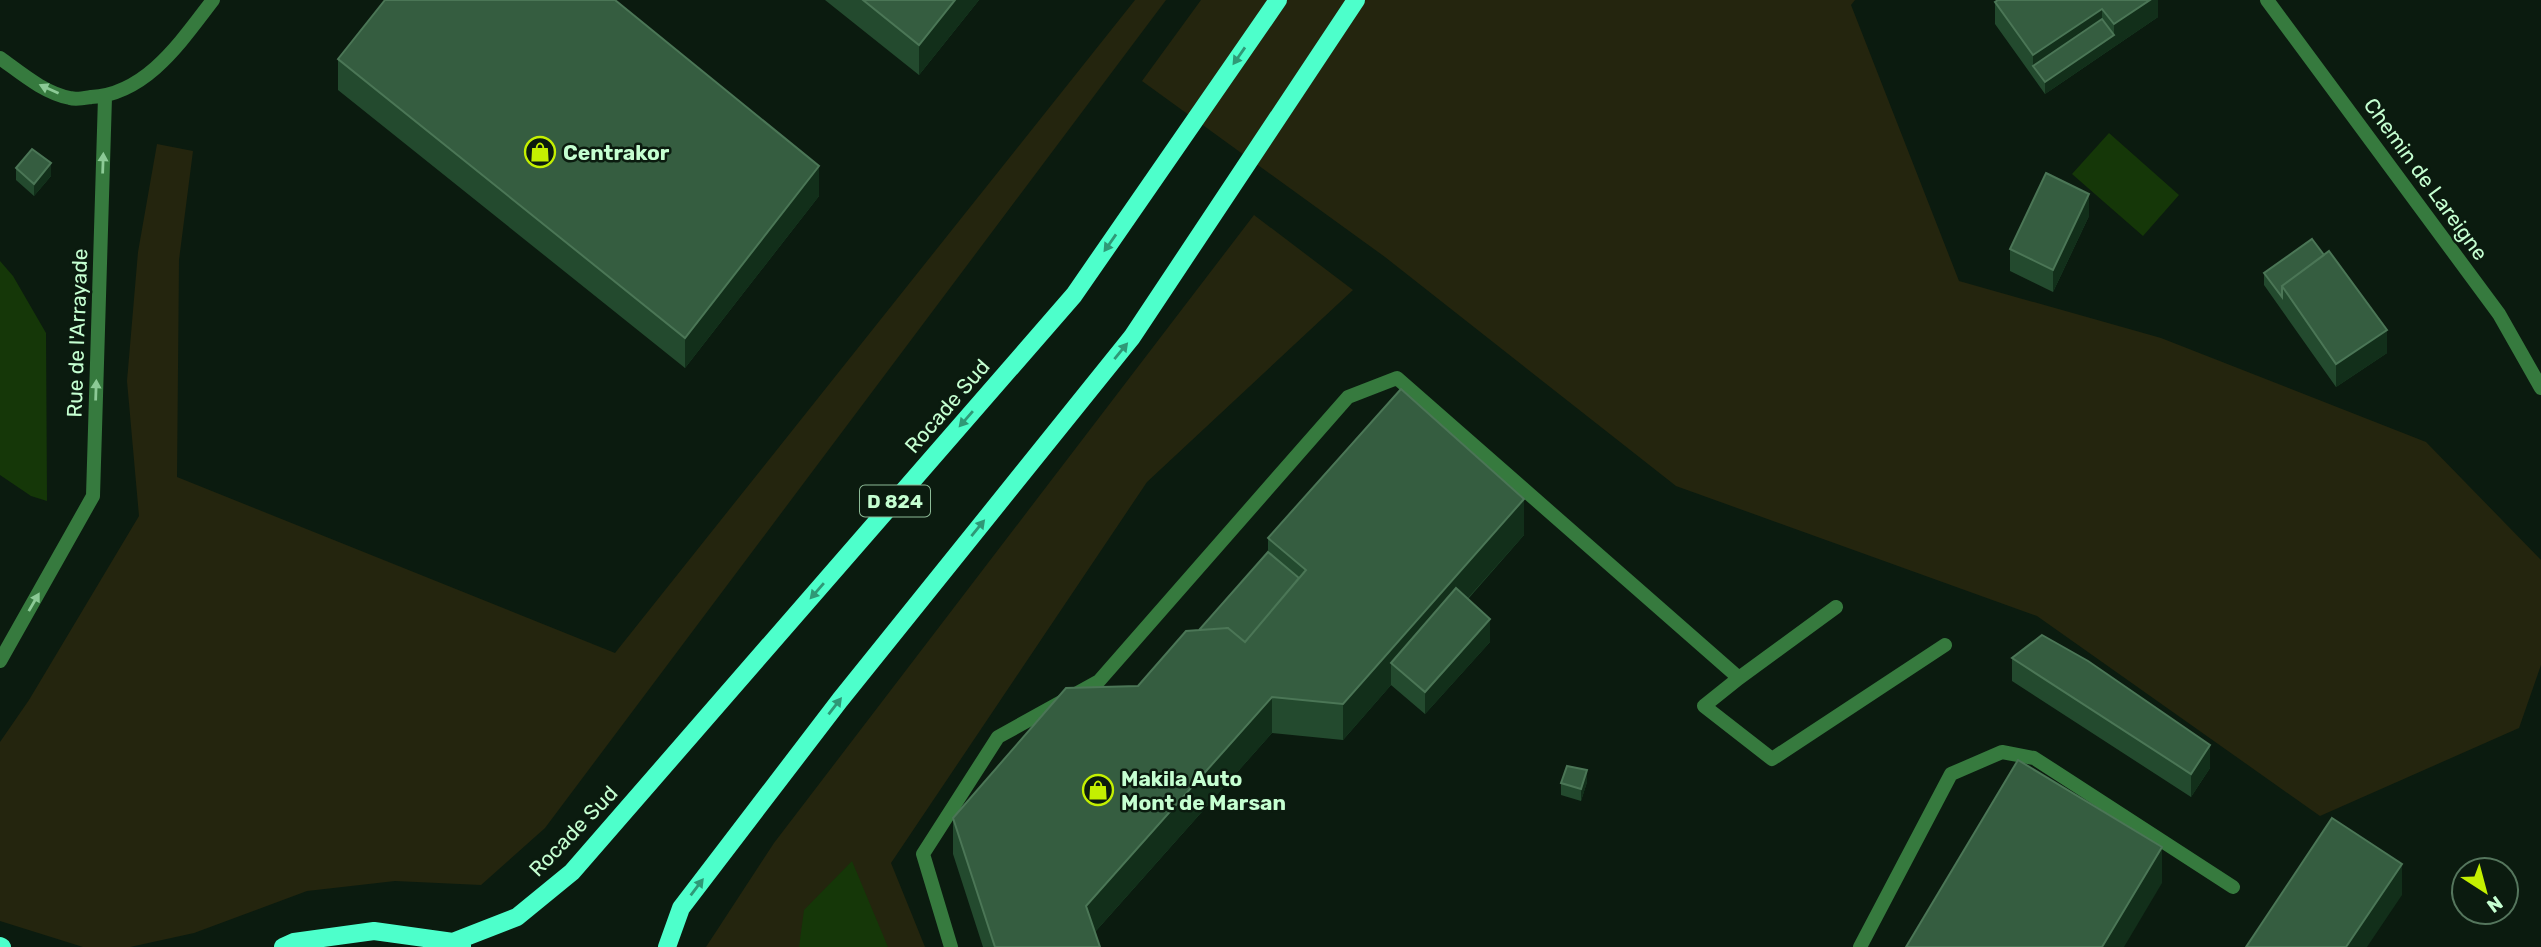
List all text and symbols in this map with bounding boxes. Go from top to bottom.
one-way arrow [1232,47,1246,65]
one-way arrow [39,83,59,95]
street label: Chemin de Lareigne [2359,93,2493,265]
shop icon: Centrakor [523,135,557,169]
place label: Centrakor [563,140,670,165]
one-way arrow [97,151,108,173]
one-way arrow [1103,234,1117,252]
street label: Rue de l'Arrayade [62,248,92,418]
one-way arrow [1113,343,1128,360]
street label: Rocade Sud [899,354,995,458]
one-way arrow [91,379,102,401]
one-way arrow [958,410,974,428]
road number: D 824 [860,486,930,516]
one-way arrow [970,520,985,537]
one-way arrow [810,582,825,599]
one-way arrow [28,592,40,611]
one-way arrow [828,697,843,715]
place label: Makila Auto Mont de Marsan [1121,766,1286,815]
shop icon: Makila Auto Mont de Marsan [1081,773,1115,807]
street label: Rocade Sud [524,780,622,882]
north arrow [2450,856,2520,926]
one-way arrow [690,878,705,896]
text: N [2482,891,2507,918]

